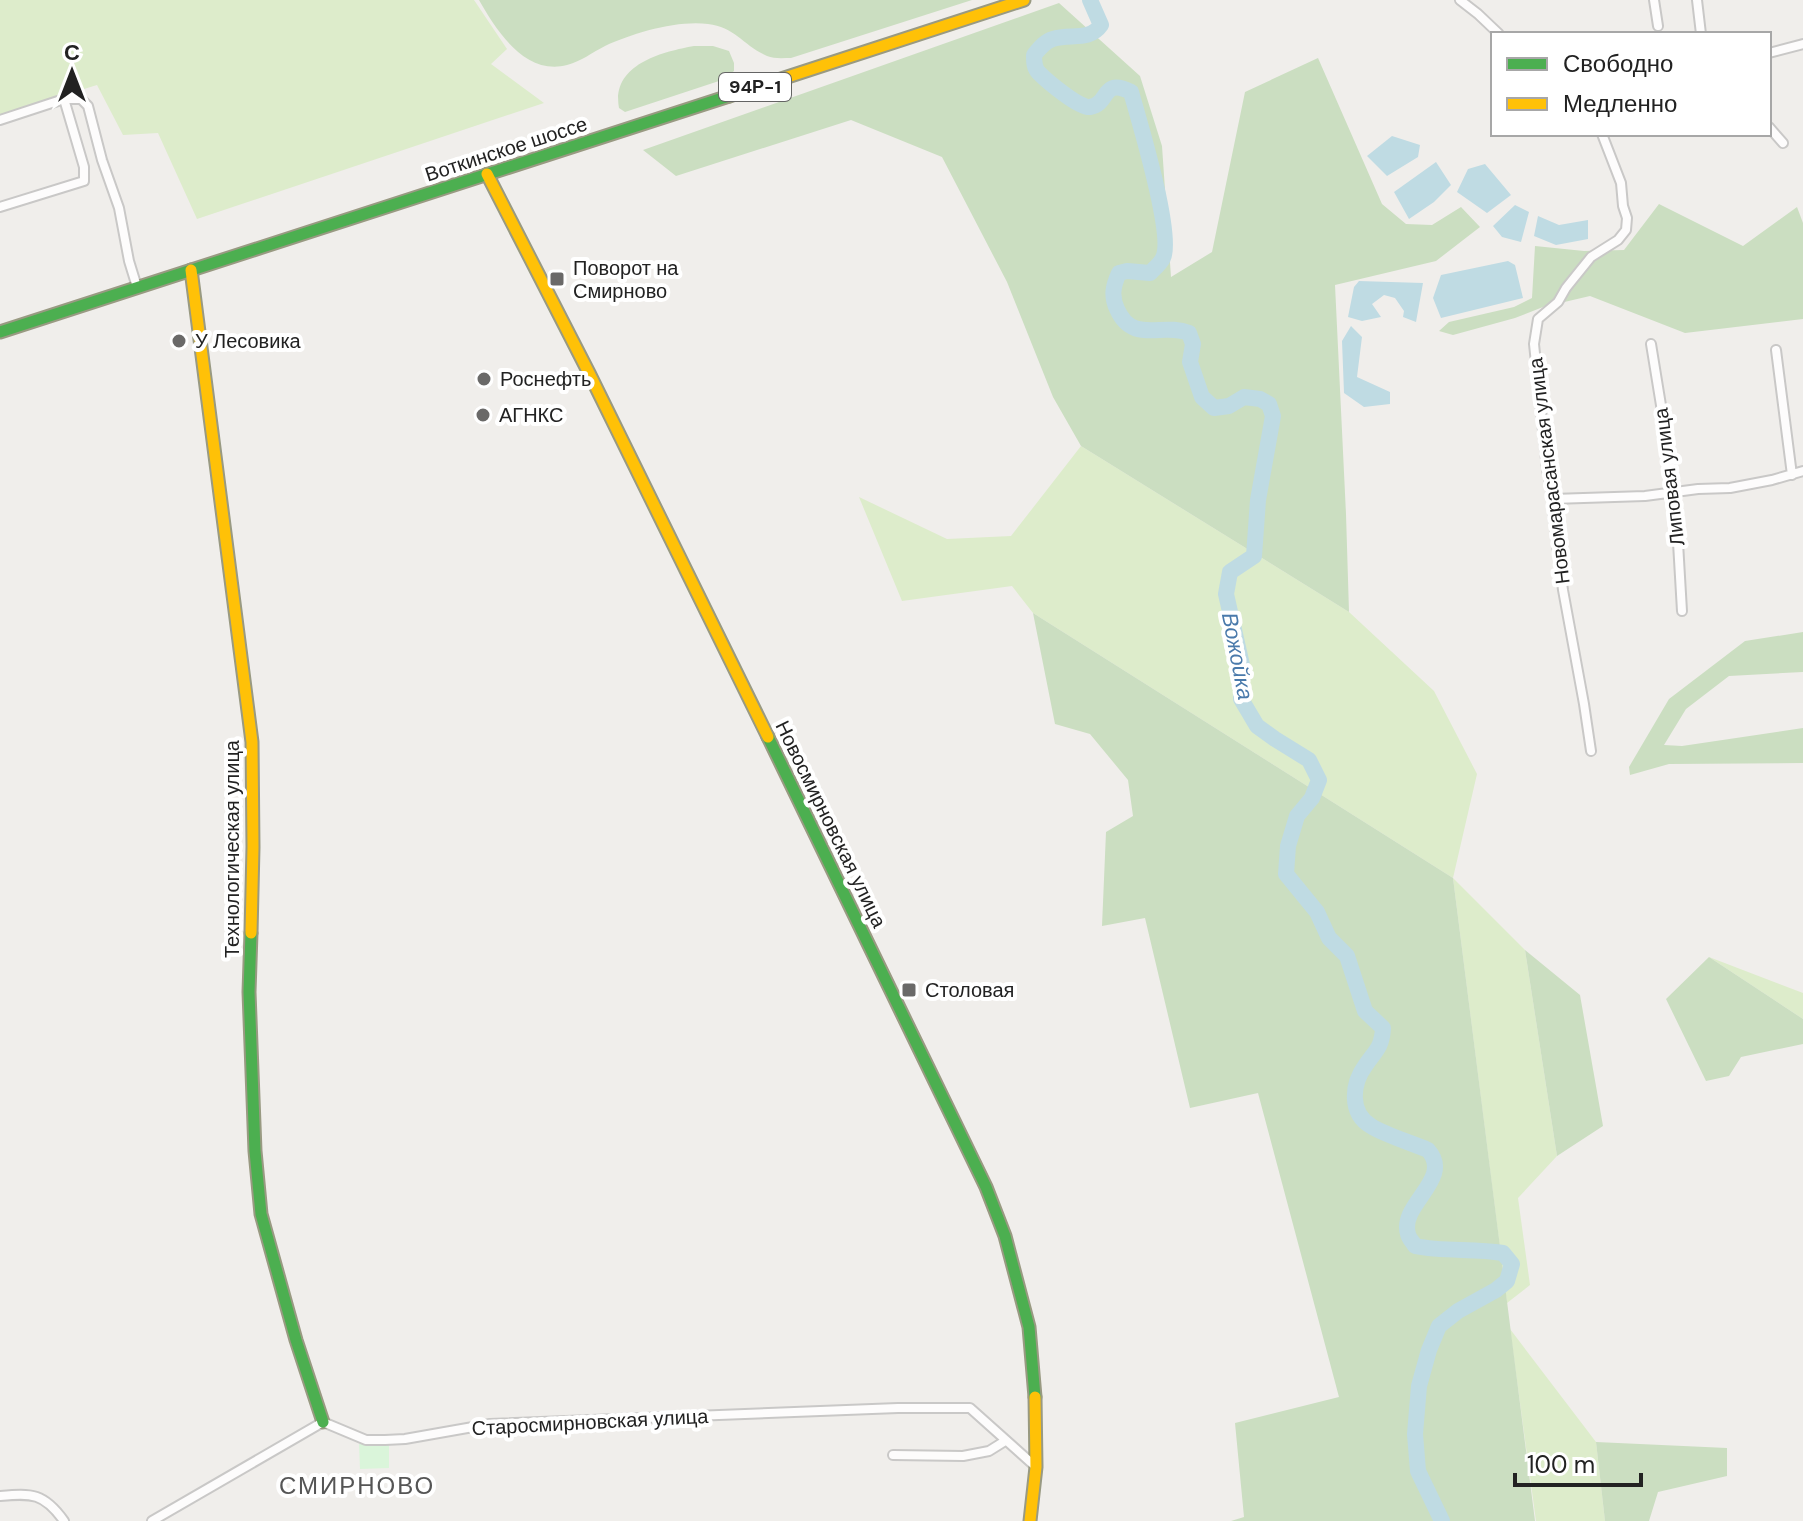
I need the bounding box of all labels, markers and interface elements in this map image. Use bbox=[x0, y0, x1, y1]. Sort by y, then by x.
north arrow bbox=[32, 32, 112, 112]
legend bbox=[1491, 32, 1771, 136]
text: С bbox=[64, 38, 80, 67]
text: Свободно bbox=[1563, 48, 1673, 79]
road number: 94Р-1 bbox=[719, 73, 791, 101]
text: Медленно bbox=[1563, 88, 1677, 119]
street label: Воткинское шоссе bbox=[422, 111, 590, 187]
place label: Поворот на Смирново bbox=[573, 255, 679, 304]
marker: Поворот на Смирново bbox=[548, 270, 566, 288]
place label: У Лесовика bbox=[195, 328, 302, 354]
marker: У Лесовика bbox=[170, 332, 188, 350]
street label: Новомарасанская улица bbox=[1522, 355, 1576, 586]
place label: Роснефть bbox=[500, 366, 591, 392]
marker: Роснефть bbox=[475, 370, 493, 388]
place label: АГНКС bbox=[499, 402, 563, 428]
marker: АГНКС bbox=[474, 406, 492, 424]
street label: Липовая улица bbox=[1648, 406, 1690, 548]
water label: Вожойка bbox=[1215, 610, 1260, 702]
street label: Новосмирновская улица bbox=[770, 716, 893, 933]
street label: Технологическая улица bbox=[219, 739, 245, 958]
place label: Столовая bbox=[925, 977, 1014, 1003]
marker: Столовая bbox=[900, 981, 918, 999]
street label: Старосмирновская улица bbox=[471, 1403, 710, 1441]
scale bar bbox=[1515, 1437, 1641, 1487]
text: 100 m bbox=[1527, 1449, 1595, 1480]
district label: СМИРНОВО bbox=[279, 1470, 435, 1501]

